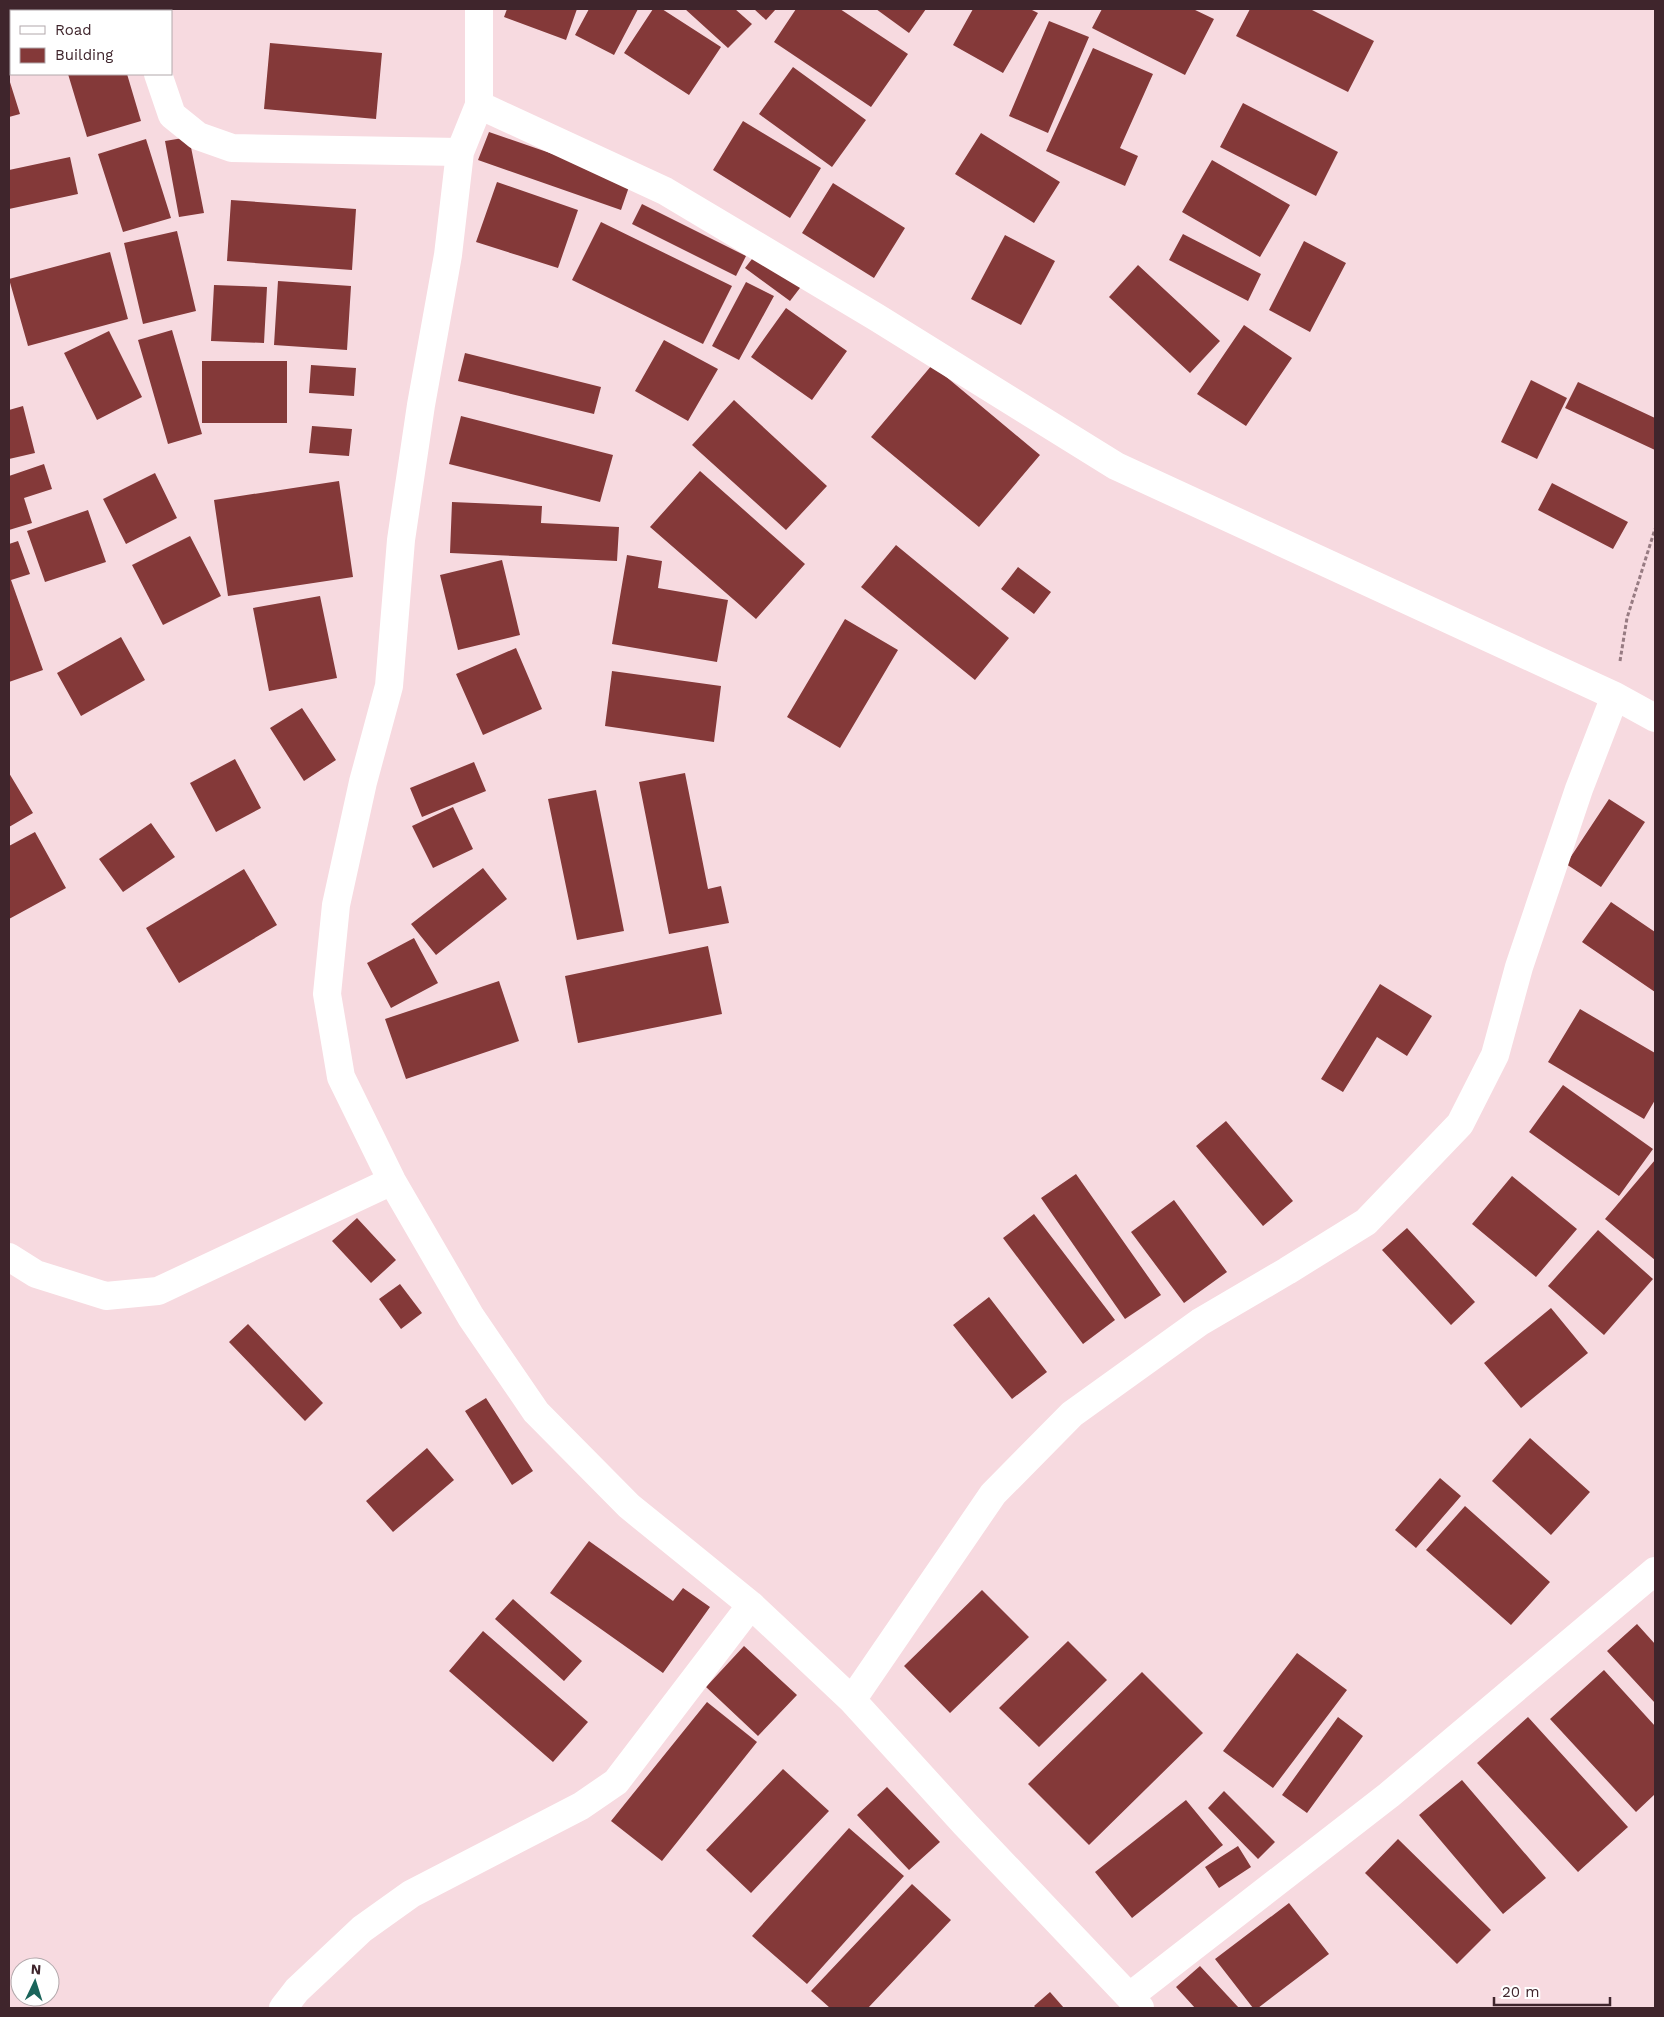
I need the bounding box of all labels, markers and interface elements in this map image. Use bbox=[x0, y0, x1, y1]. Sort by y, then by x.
legend bbox=[10, 10, 172, 75]
text: Road bbox=[55, 21, 92, 39]
text: Building bbox=[55, 46, 113, 64]
north arrow bbox=[10, 1957, 60, 2007]
text: N bbox=[30, 1961, 42, 1977]
scale bar bbox=[1494, 1974, 1610, 2006]
text: 20 m bbox=[1502, 1983, 1540, 2001]

